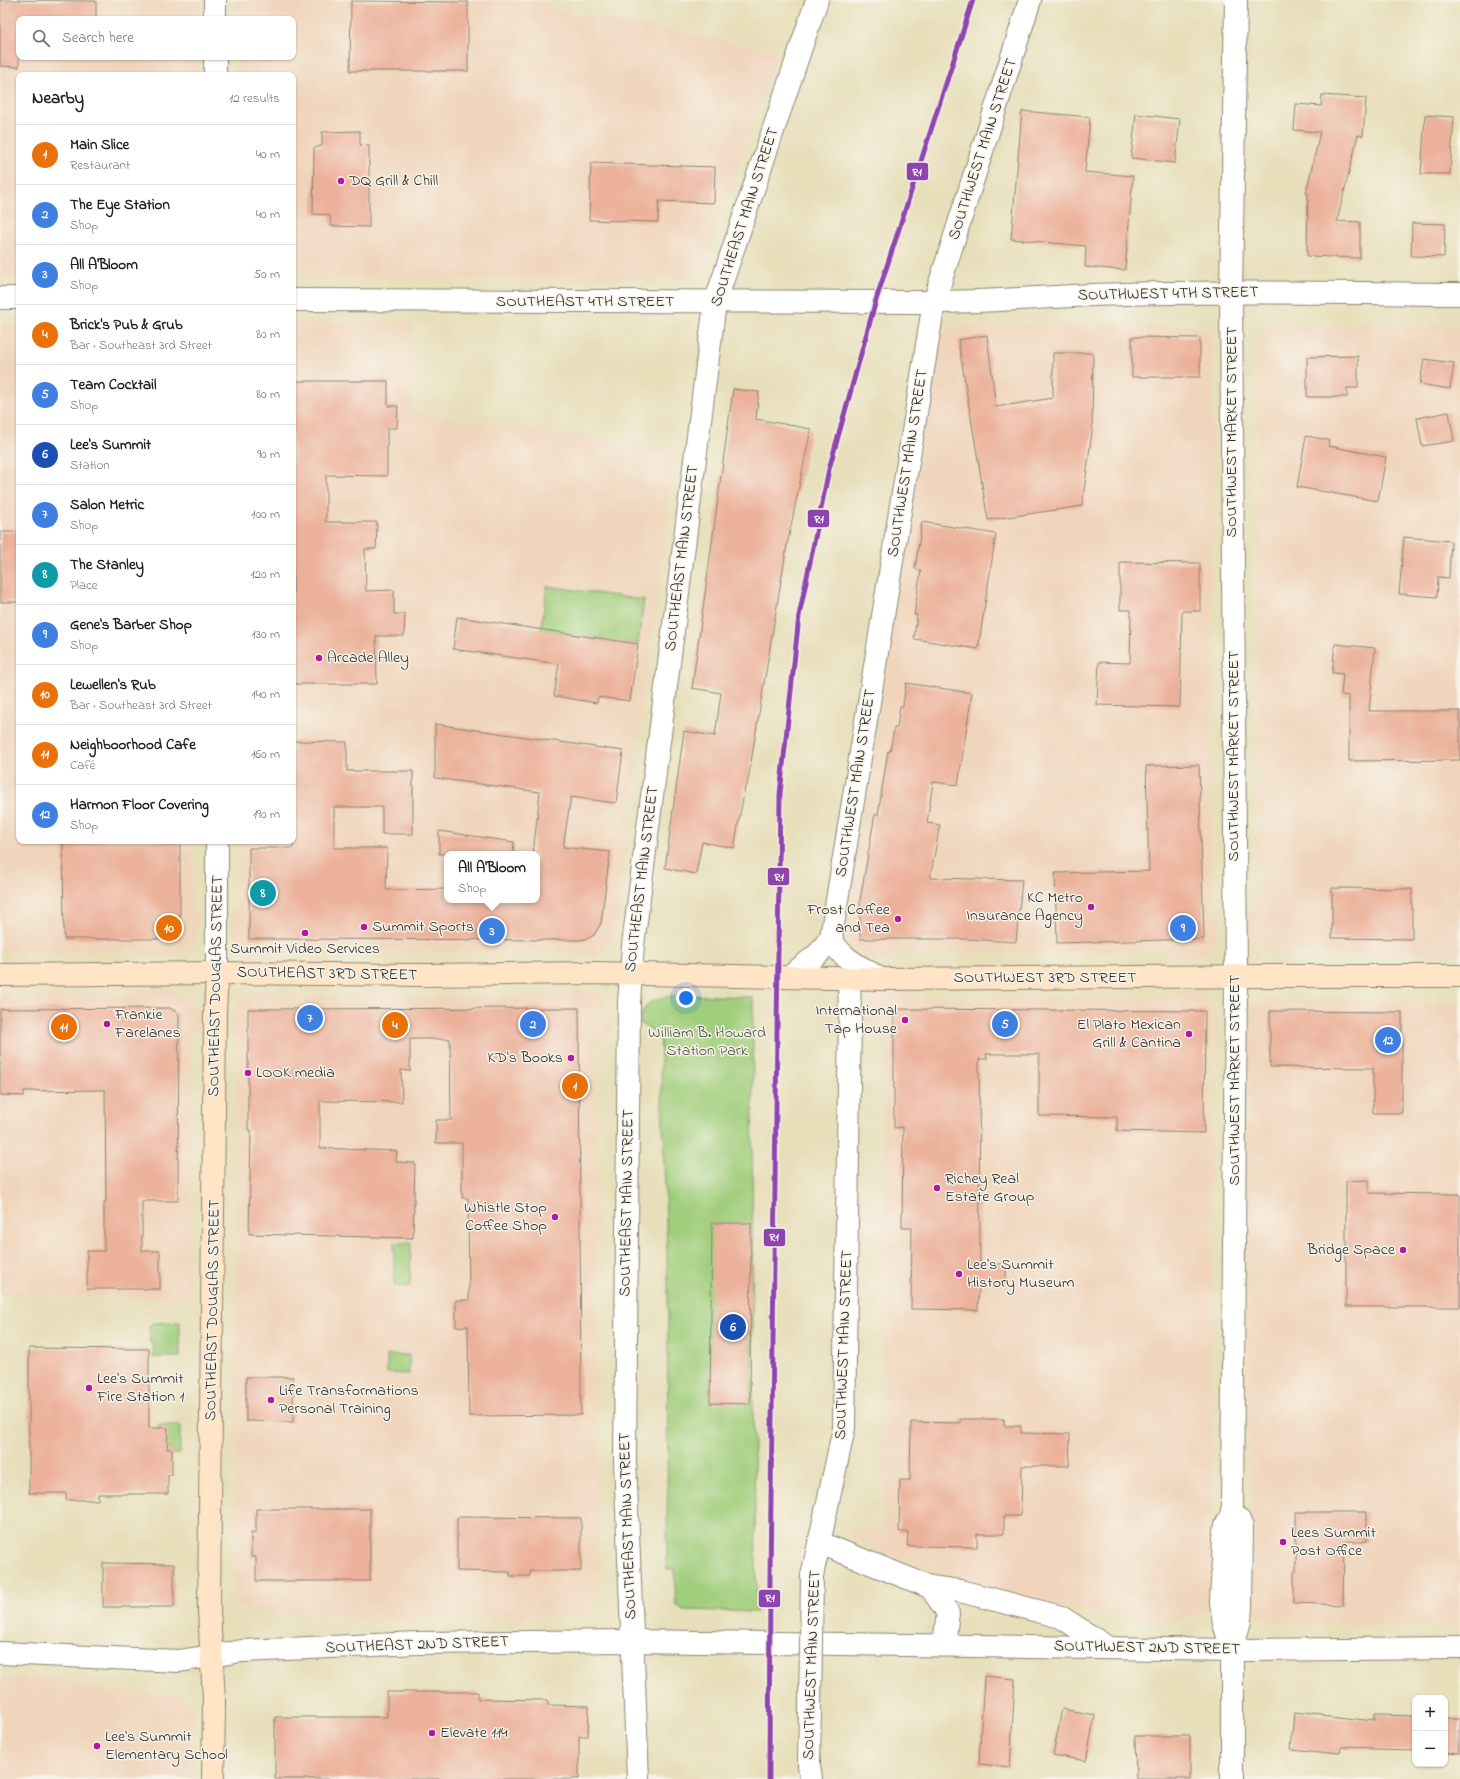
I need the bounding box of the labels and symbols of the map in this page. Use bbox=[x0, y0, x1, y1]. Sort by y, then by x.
street label: SOUTHWEST MAIN STREET bbox=[942, 55, 1024, 243]
street label: SOUTHEAST MAIN STREET bbox=[705, 124, 785, 310]
line badge: R1 bbox=[906, 162, 929, 181]
text: R1 bbox=[911, 165, 922, 181]
place label: DQ Grill & Chill bbox=[348, 169, 439, 193]
marker: DQ Grill & Chill bbox=[336, 176, 346, 186]
street label: SOUTHWEST 4TH STREET bbox=[1077, 280, 1259, 308]
street label: SOUTHEAST 4TH STREET bbox=[496, 290, 674, 314]
street label: SOUTHWEST MARKET STREET bbox=[1220, 327, 1244, 537]
street label: SOUTHWEST MAIN STREET bbox=[881, 367, 935, 559]
street label: SOUTHEAST MAIN STREET bbox=[659, 464, 705, 652]
line badge: R1 bbox=[807, 509, 830, 528]
text: R1 bbox=[813, 512, 824, 528]
place label: Arcade Alley bbox=[327, 646, 409, 670]
street label: SOUTHWEST MARKET STREET bbox=[1222, 651, 1246, 861]
marker: Arcade Alley bbox=[314, 653, 324, 663]
street label: SOUTHWEST MAIN STREET bbox=[829, 687, 883, 879]
street label: SOUTHEAST MAIN STREET bbox=[619, 785, 665, 973]
line badge: R1 bbox=[767, 867, 790, 886]
text: R1 bbox=[773, 870, 784, 886]
street label: SOUTHEAST DOUGLAS STREET bbox=[202, 875, 230, 1097]
pin: 8 bbox=[250, 878, 276, 908]
place label: KC Metro Insurance Agency bbox=[966, 886, 1083, 928]
place label: Frost Coffee and Tea bbox=[806, 898, 891, 940]
marker: KC Metro Insurance Agency bbox=[1086, 902, 1096, 912]
pin: 10 bbox=[156, 913, 182, 943]
pin: 9 bbox=[1170, 913, 1196, 943]
marker: Frost Coffee and Tea bbox=[893, 914, 903, 924]
place label: Summit Sports bbox=[372, 915, 474, 939]
pin: 3 bbox=[479, 916, 505, 946]
marker: Summit Sports bbox=[359, 922, 369, 932]
marker: Summit Video Services bbox=[300, 928, 310, 938]
place label: Summit Video Services bbox=[230, 937, 380, 961]
street label: SOUTHEAST 3RD STREET bbox=[237, 960, 417, 988]
street label: SOUTHWEST 3RD STREET bbox=[954, 966, 1136, 990]
street label: SOUTHWEST MARKET STREET bbox=[1223, 975, 1247, 1185]
your location bbox=[676, 988, 696, 1008]
place label: International Tap House bbox=[816, 999, 898, 1041]
place label: Frankie Farelanes bbox=[114, 1003, 181, 1045]
pin: 7 bbox=[297, 1003, 323, 1033]
pin: 2 bbox=[520, 1009, 546, 1039]
pin: 5 bbox=[992, 1009, 1018, 1039]
pin: 4 bbox=[382, 1010, 408, 1040]
pin: 11 bbox=[51, 1012, 77, 1042]
place label: El Plato Mexican Grill & Cantina bbox=[1077, 1013, 1181, 1055]
marker: International Tap House bbox=[900, 1015, 910, 1025]
marker: Frankie Farelanes bbox=[102, 1019, 112, 1029]
park label: William B. Howard Station Park bbox=[648, 1021, 766, 1063]
pin: 12 bbox=[1375, 1025, 1401, 1055]
marker: El Plato Mexican Grill & Cantina bbox=[1184, 1029, 1194, 1039]
place label: KD's Books bbox=[488, 1046, 563, 1070]
marker: KD's Books bbox=[566, 1053, 576, 1063]
place label: LOOK media bbox=[256, 1061, 335, 1085]
marker: LOOK media bbox=[243, 1068, 253, 1078]
pin: 1 bbox=[562, 1071, 588, 1101]
street label: SOUTHEAST MAIN STREET bbox=[613, 1109, 641, 1297]
place label: Richey Real Estate Group bbox=[945, 1167, 1035, 1209]
marker: Richey Real Estate Group bbox=[932, 1183, 942, 1193]
place label: Whistle Stop Coffee Shop bbox=[464, 1196, 547, 1238]
street label: SOUTHEAST DOUGLAS STREET bbox=[199, 1199, 227, 1421]
marker: Whistle Stop Coffee Shop bbox=[550, 1212, 560, 1222]
line badge: R1 bbox=[763, 1228, 786, 1247]
text: R1 bbox=[768, 1230, 779, 1246]
place label: Bridge Space bbox=[1306, 1238, 1396, 1262]
marker: Bridge Space bbox=[1398, 1245, 1408, 1255]
street label: SOUTHWEST MAIN STREET bbox=[829, 1250, 859, 1440]
place label: Lee's Summit History Museum bbox=[967, 1253, 1075, 1295]
marker: Lee's Summit History Museum bbox=[954, 1269, 964, 1279]
pin: 6 bbox=[720, 1312, 746, 1342]
place label: Lee's Summit Fire Station 1 bbox=[96, 1367, 184, 1409]
place label: Life Transformations Personal Training bbox=[279, 1379, 419, 1421]
marker: Lee's Summit Fire Station 1 bbox=[84, 1383, 94, 1393]
marker: Life Transformations Personal Training bbox=[266, 1395, 276, 1405]
street label: SOUTHEAST MAIN STREET bbox=[613, 1432, 643, 1620]
place label: Lees Summit Post Office bbox=[1291, 1521, 1376, 1563]
marker: Lees Summit Post Office bbox=[1278, 1537, 1288, 1547]
street label: SOUTHWEST MAIN STREET bbox=[797, 1570, 827, 1760]
line badge: R1 bbox=[758, 1589, 781, 1608]
text: R1 bbox=[764, 1591, 775, 1607]
street label: SOUTHEAST 2ND STREET bbox=[325, 1630, 509, 1660]
street label: SOUTHWEST 2ND STREET bbox=[1054, 1634, 1240, 1662]
place label: Elevate 114 bbox=[440, 1721, 508, 1745]
place label: Lee's Summit Elementary School bbox=[105, 1725, 228, 1767]
marker: Elevate 114 bbox=[427, 1728, 437, 1738]
marker: Lee's Summit Elementary School bbox=[92, 1741, 102, 1751]

